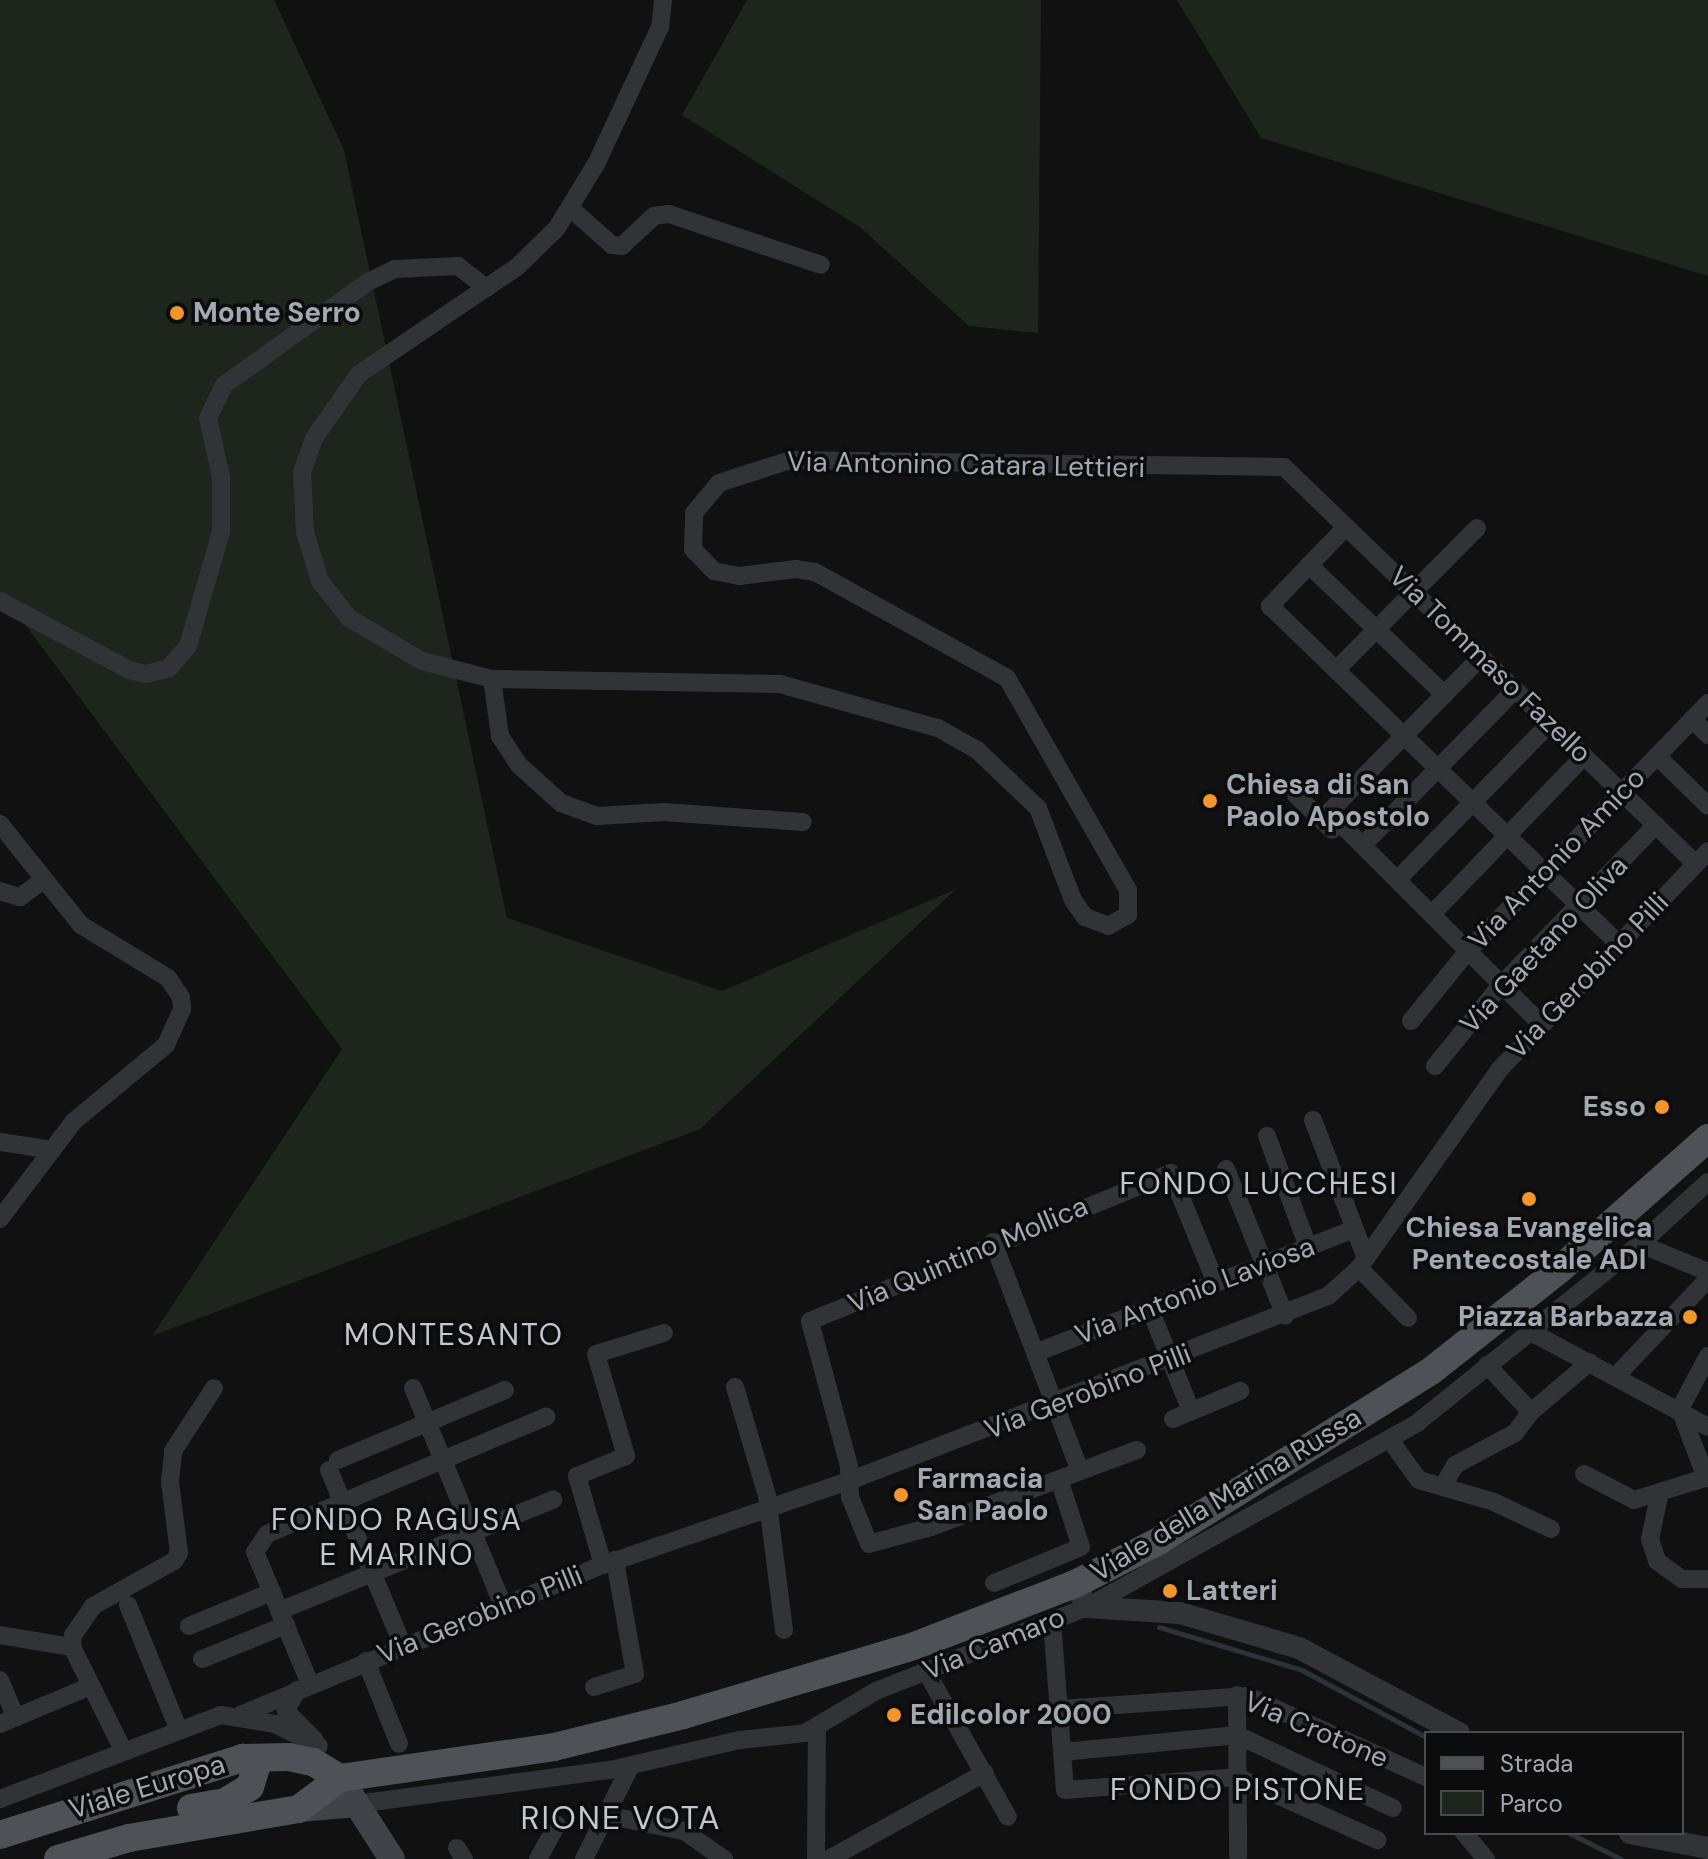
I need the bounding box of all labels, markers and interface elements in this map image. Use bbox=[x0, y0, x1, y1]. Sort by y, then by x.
place label: Monte Serro bbox=[193, 296, 361, 330]
marker: Monte Serro bbox=[168, 304, 186, 322]
street label: Via Antonino Catara Lettieri bbox=[787, 445, 1145, 485]
street label: Via Tommaso Fazello bbox=[1382, 560, 1598, 770]
street label: Via Antonio Amico bbox=[1462, 761, 1652, 957]
place label: Chiesa di San Paolo Apostolo bbox=[1226, 768, 1430, 834]
marker: Chiesa di San Paolo Apostolo bbox=[1201, 792, 1219, 810]
street label: Via Gaetano Oliva bbox=[1453, 849, 1635, 1041]
street label: Via Gerobino Pilli bbox=[1500, 886, 1676, 1066]
place label: Esso bbox=[1583, 1090, 1646, 1124]
marker: Esso bbox=[1653, 1098, 1671, 1116]
district label: FONDO LUCCHESI bbox=[1119, 1166, 1399, 1202]
street label: Via Quintino Mollica bbox=[843, 1189, 1093, 1321]
marker: Chiesa Evangelica Pentecostale ADI bbox=[1520, 1190, 1538, 1208]
place label: Chiesa Evangelica Pentecostale ADI bbox=[1406, 1211, 1652, 1277]
street label: Via Antonio Laviosa bbox=[1071, 1230, 1319, 1352]
place label: Piazza Barbazza bbox=[1458, 1300, 1674, 1334]
marker: Piazza Barbazza bbox=[1681, 1308, 1699, 1326]
district label: MONTESANTO bbox=[344, 1317, 564, 1353]
street label: Via Gerobino Pilli bbox=[980, 1337, 1196, 1447]
street label: Viale della Marina Russa bbox=[1085, 1401, 1367, 1589]
place label: Farmacia San Paolo bbox=[917, 1462, 1048, 1528]
marker: Farmacia San Paolo bbox=[892, 1486, 910, 1504]
district label: FONDO RAGUSA E MARINO bbox=[271, 1502, 523, 1572]
street label: Via Gerobino Pilli bbox=[373, 1559, 587, 1671]
place label: Latteri bbox=[1186, 1574, 1278, 1608]
marker: Latteri bbox=[1161, 1582, 1179, 1600]
street label: Via Camaro bbox=[918, 1600, 1070, 1688]
street label: Via Crotone bbox=[1239, 1685, 1393, 1775]
place label: Edilcolor 2000 bbox=[910, 1698, 1112, 1732]
marker: Edilcolor 2000 bbox=[885, 1706, 903, 1724]
legend bbox=[1424, 1731, 1684, 1835]
street label: Viale Europa bbox=[65, 1747, 229, 1827]
text: Strada bbox=[1500, 1748, 1573, 1779]
district label: FONDO PISTONE bbox=[1110, 1772, 1366, 1808]
text: Parco bbox=[1500, 1788, 1563, 1819]
district label: RIONE VOTA bbox=[521, 1799, 721, 1837]

